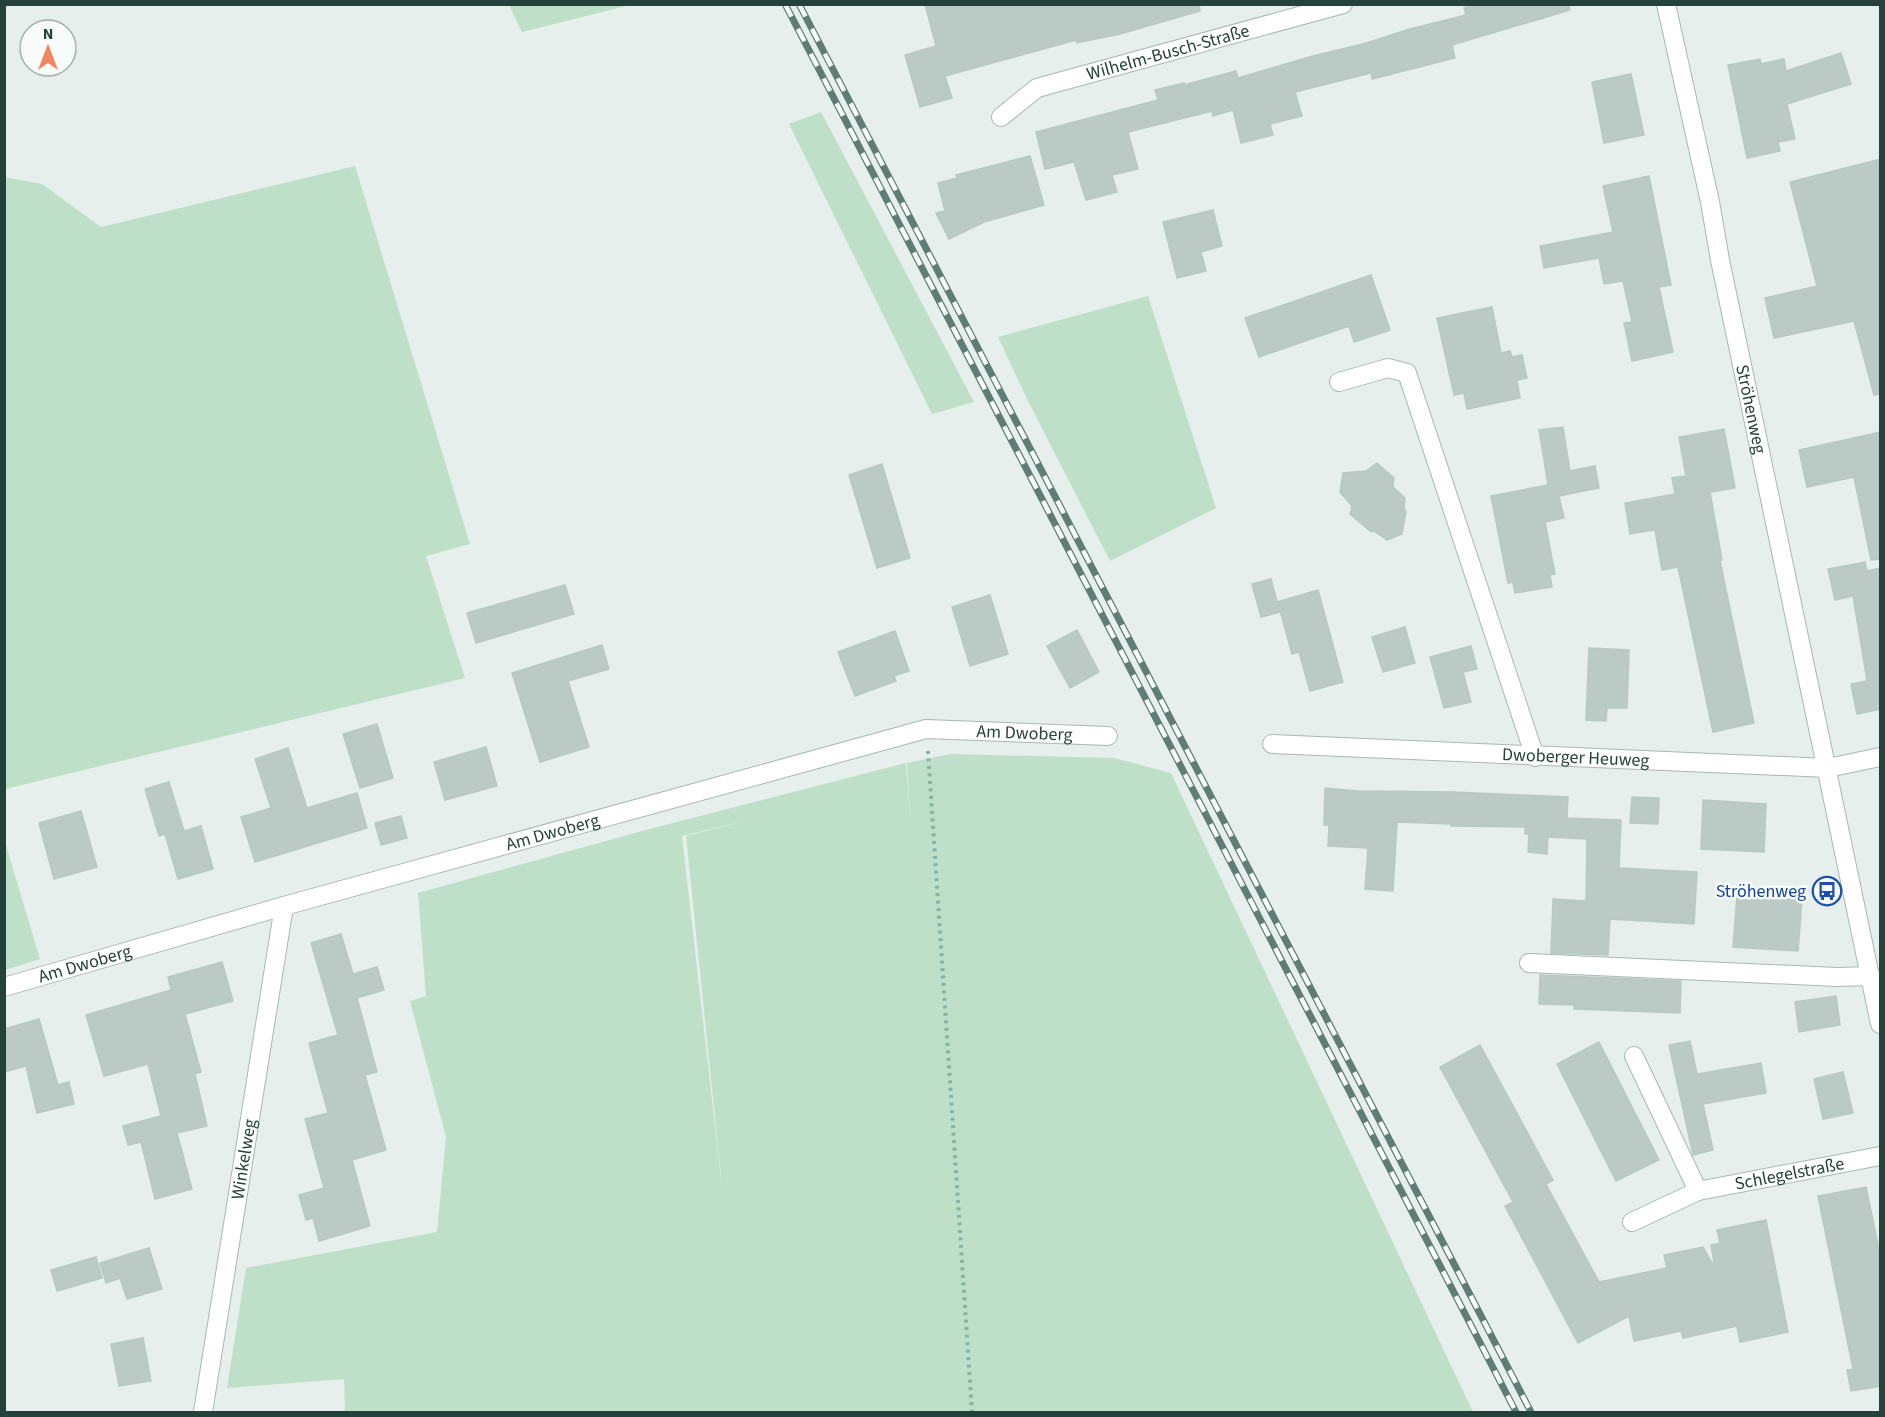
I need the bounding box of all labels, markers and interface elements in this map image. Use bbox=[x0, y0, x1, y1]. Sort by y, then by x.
north arrow bbox=[18, 18, 78, 78]
street label: Wilhelm-Busch-Straße bbox=[1084, 18, 1252, 86]
text: N bbox=[43, 23, 53, 45]
street label: Ströhenweg bbox=[1730, 362, 1773, 456]
street label: Am Dwoberg bbox=[976, 718, 1073, 747]
street label: Dwoberger Heuweg bbox=[1501, 741, 1650, 773]
street label: Am Dwoberg bbox=[503, 807, 602, 857]
bus stop icon: Ströhenweg bbox=[1811, 875, 1843, 907]
place label: Ströhenweg bbox=[1716, 879, 1806, 904]
street label: Am Dwoberg bbox=[35, 938, 134, 989]
street label: Winkelweg bbox=[225, 1117, 262, 1201]
street label: Schlegelstraße bbox=[1733, 1151, 1846, 1196]

